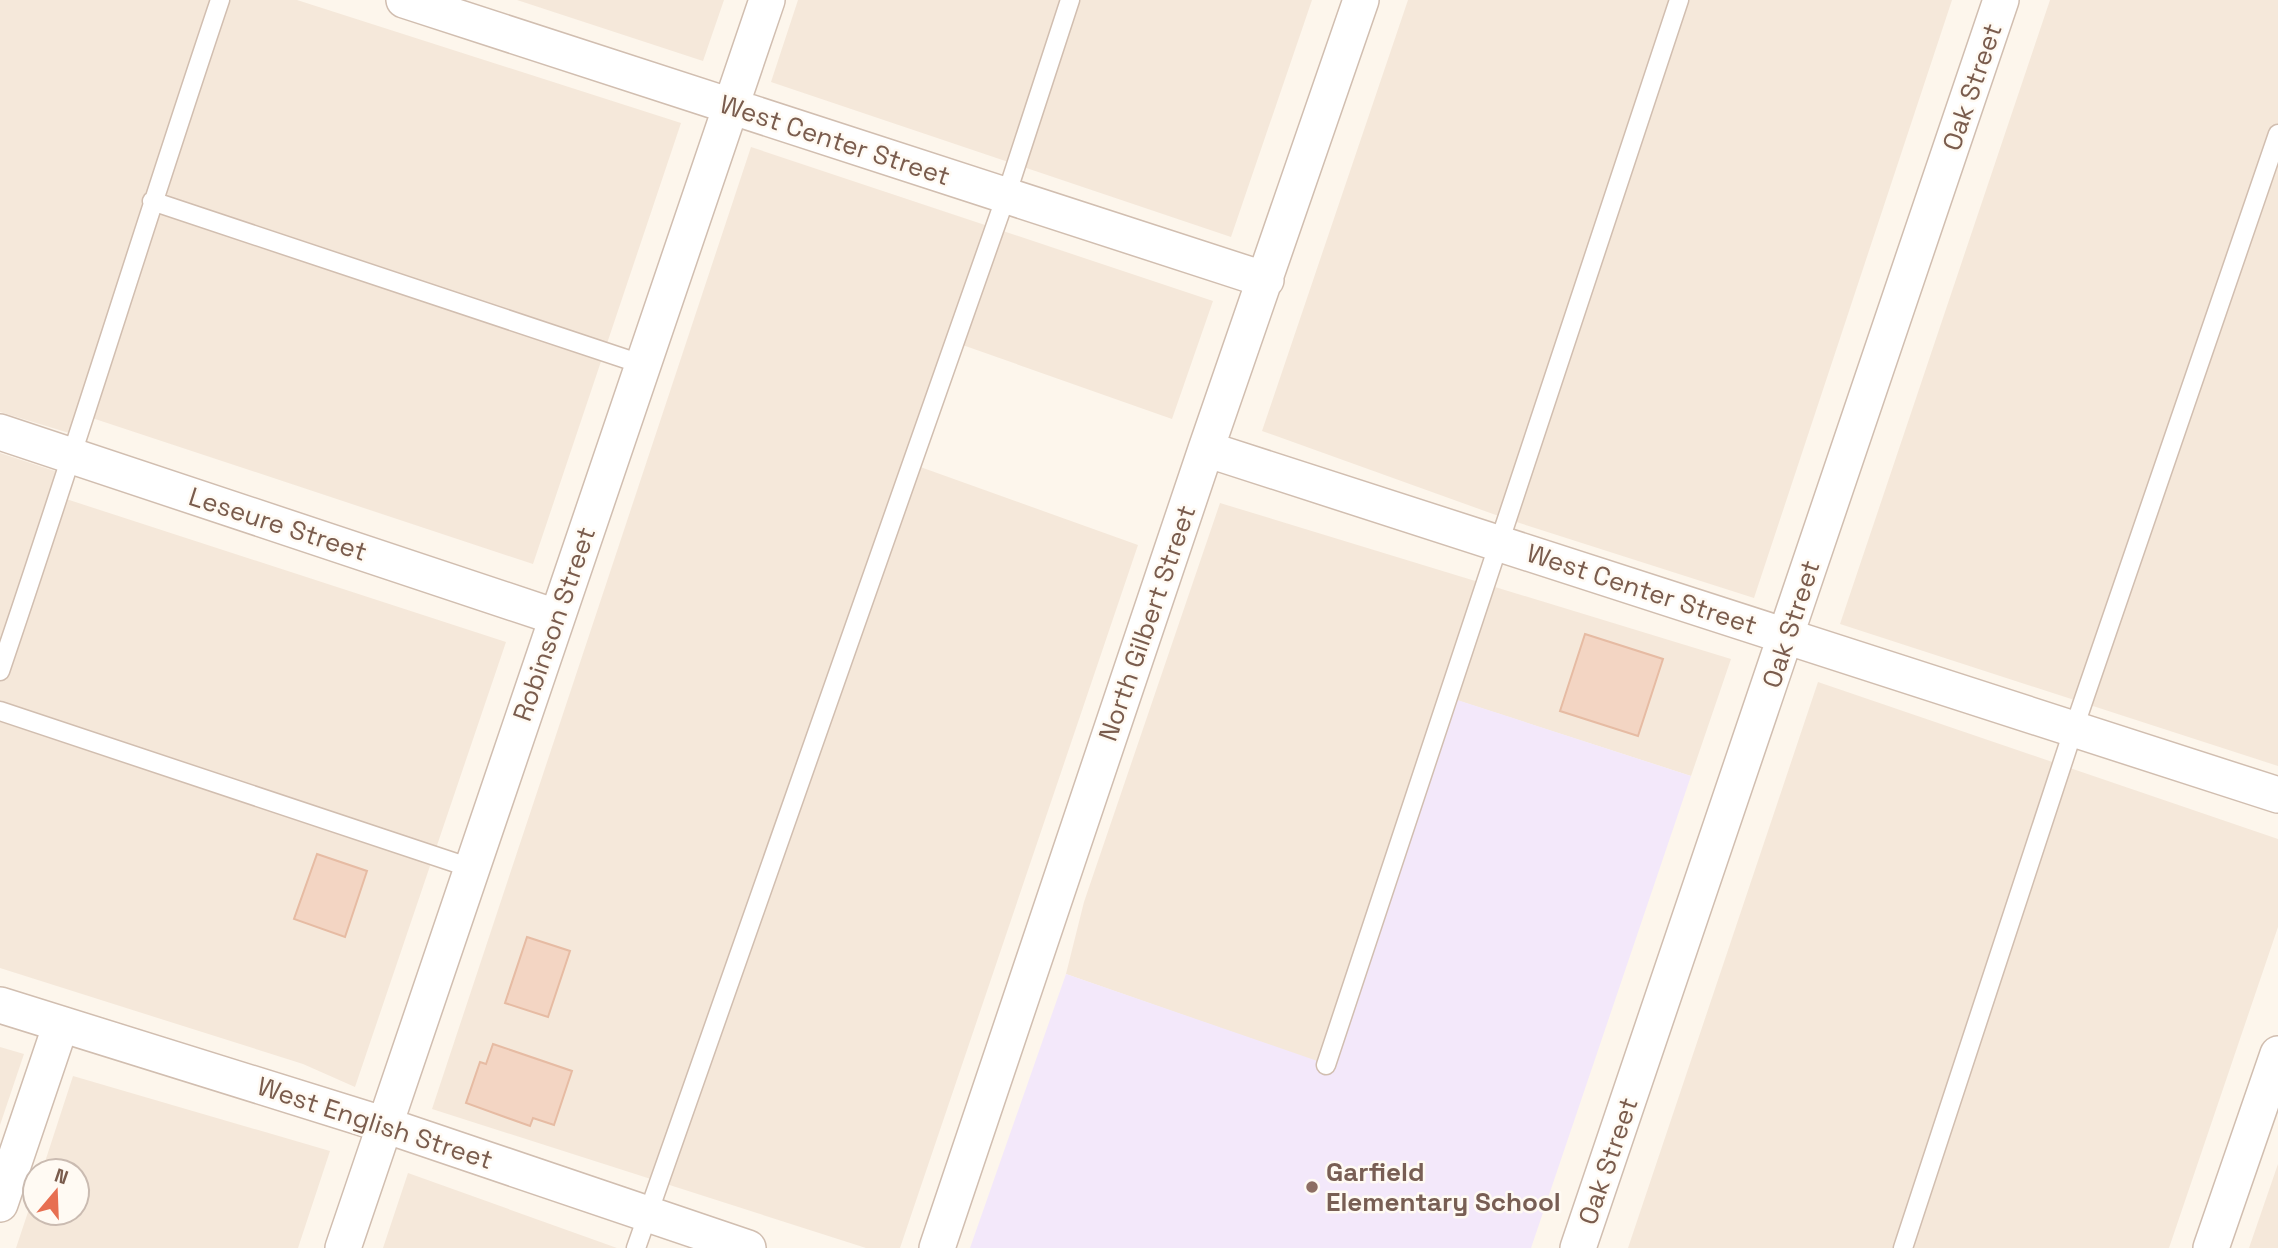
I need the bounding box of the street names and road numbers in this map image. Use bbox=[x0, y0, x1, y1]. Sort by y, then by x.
street label: Oak Street bbox=[1934, 19, 2010, 155]
street label: West Center Street bbox=[715, 87, 955, 193]
street label: Leseure Street bbox=[185, 479, 371, 569]
street label: North Gilbert Street bbox=[1091, 500, 1203, 746]
street label: Robinson Street bbox=[505, 522, 603, 726]
street label: West Center Street bbox=[1522, 536, 1762, 642]
street label: Oak Street bbox=[1754, 556, 1828, 692]
street label: West English Street bbox=[253, 1069, 497, 1177]
street label: Oak Street bbox=[1570, 1093, 1646, 1229]

